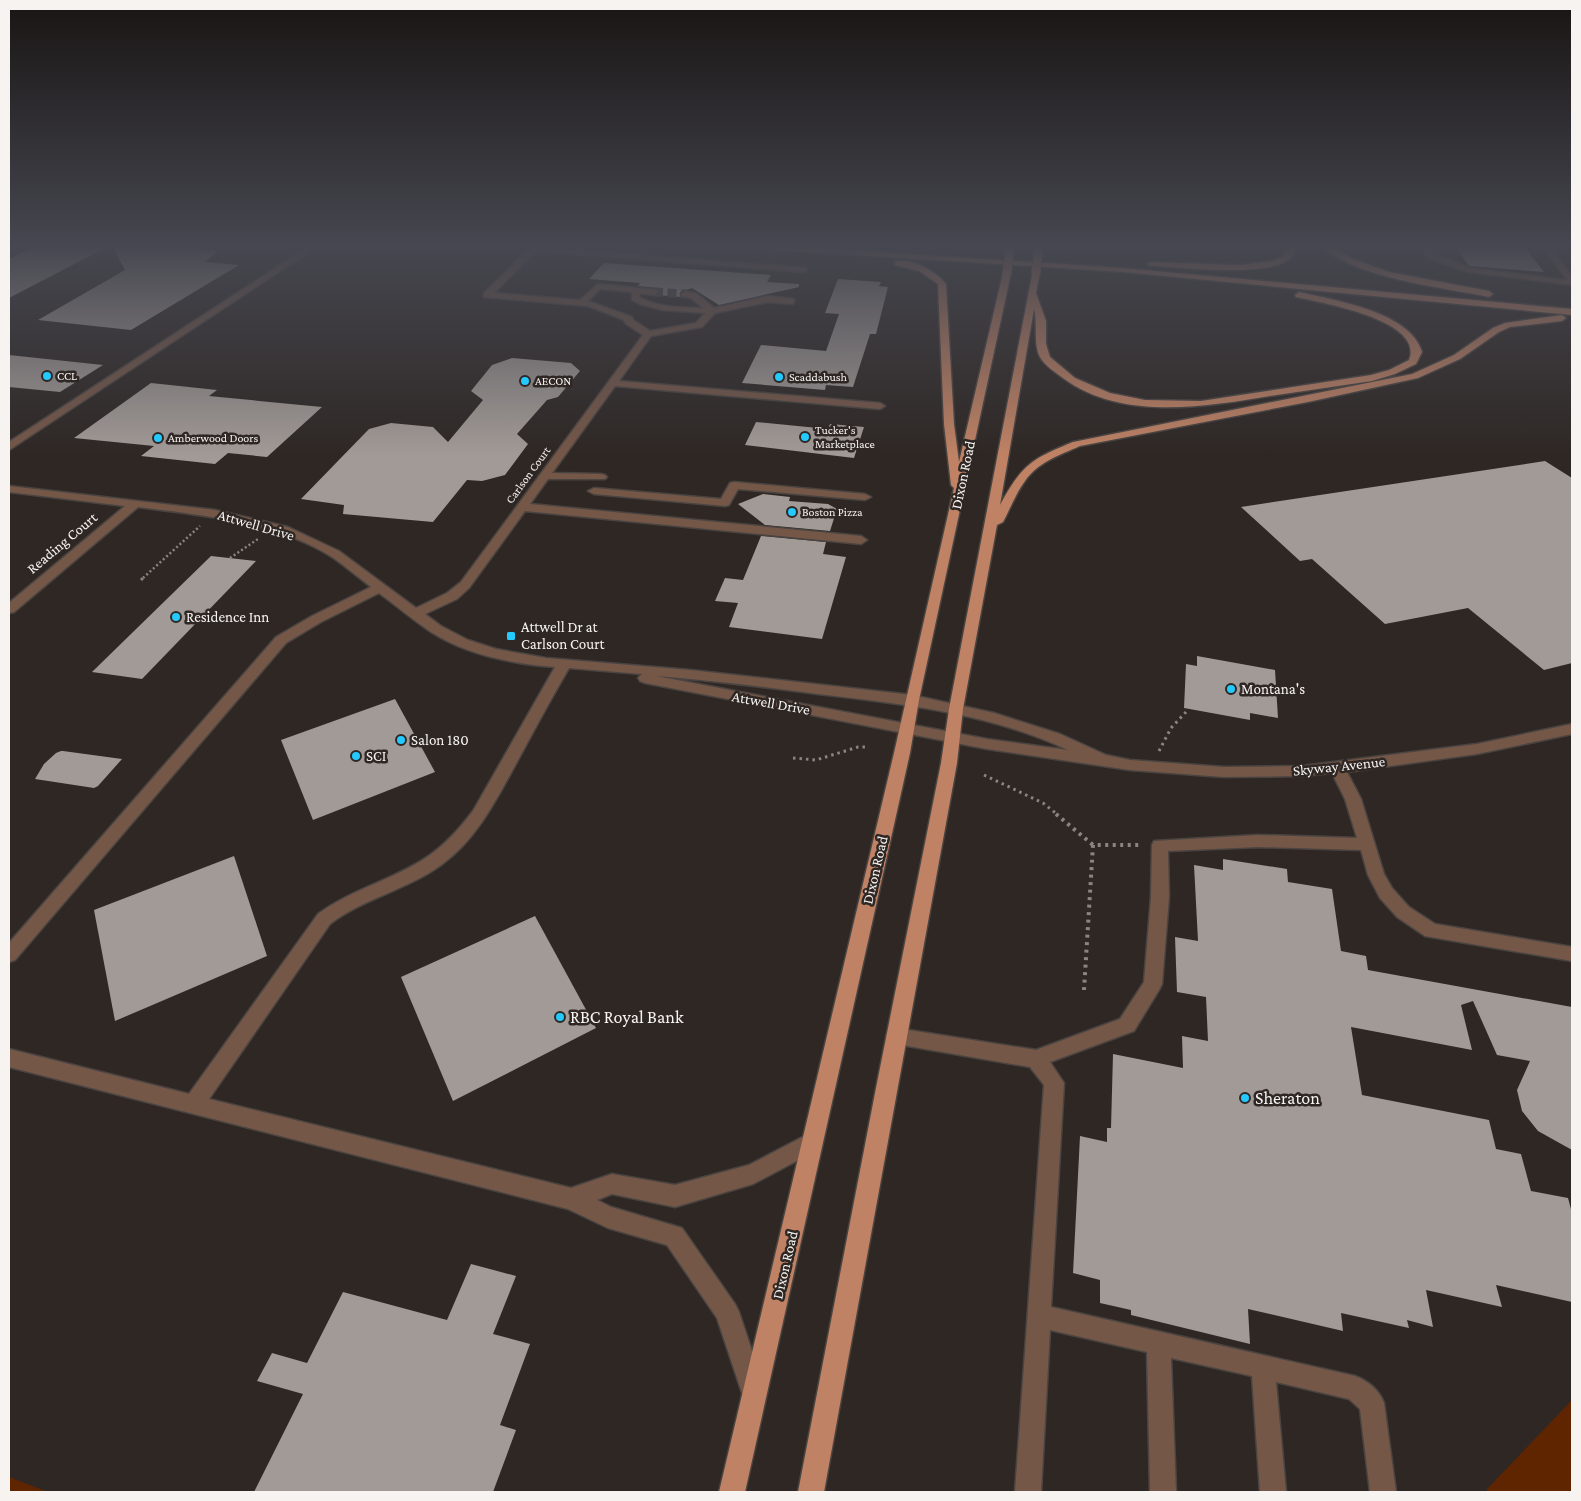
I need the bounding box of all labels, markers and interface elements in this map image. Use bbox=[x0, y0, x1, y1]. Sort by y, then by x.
place label: CCL bbox=[57, 369, 77, 383]
marker: CCL bbox=[41, 370, 53, 382]
place label: Scaddabush bbox=[789, 370, 848, 384]
marker: Scaddabush bbox=[773, 371, 785, 383]
place label: AECON bbox=[535, 374, 571, 388]
marker: AECON bbox=[519, 375, 531, 387]
place label: Tucker's Marketplace bbox=[815, 423, 875, 451]
place label: Amberwood Doors bbox=[168, 431, 258, 445]
marker: Tucker's Marketplace bbox=[799, 431, 811, 443]
marker: Amberwood Doors bbox=[152, 432, 164, 444]
street label: Dixon Road bbox=[948, 439, 978, 511]
street label: Carlson Court bbox=[503, 443, 554, 506]
place label: Boston Pizza bbox=[802, 505, 863, 519]
street label: Attwell Drive bbox=[216, 506, 297, 544]
marker: Boston Pizza bbox=[786, 506, 798, 518]
street label: Reading Court bbox=[24, 509, 102, 578]
place label: Residence Inn bbox=[186, 609, 269, 625]
marker: Residence Inn bbox=[170, 611, 182, 623]
place label: Attwell Dr at Carlson Court bbox=[521, 619, 606, 652]
marker: Attwell Dr at Carlson Court bbox=[505, 630, 517, 642]
place label: Montana's bbox=[1241, 681, 1305, 697]
marker: Montana's bbox=[1225, 683, 1237, 695]
street label: Attwell Drive bbox=[731, 688, 812, 718]
place label: Salon 180 bbox=[411, 732, 469, 748]
marker: Salon 180 bbox=[395, 734, 407, 746]
place label: SCI bbox=[366, 748, 386, 764]
marker: SCI bbox=[350, 750, 362, 762]
street label: Skyway Avenue bbox=[1292, 753, 1386, 780]
street label: Dixon Road bbox=[859, 834, 891, 906]
place label: RBC Royal Bank bbox=[570, 1007, 684, 1027]
marker: RBC Royal Bank bbox=[554, 1011, 566, 1023]
place label: Sheraton bbox=[1255, 1088, 1320, 1108]
marker: Sheraton bbox=[1239, 1092, 1251, 1104]
street label: Dixon Road bbox=[769, 1229, 801, 1301]

